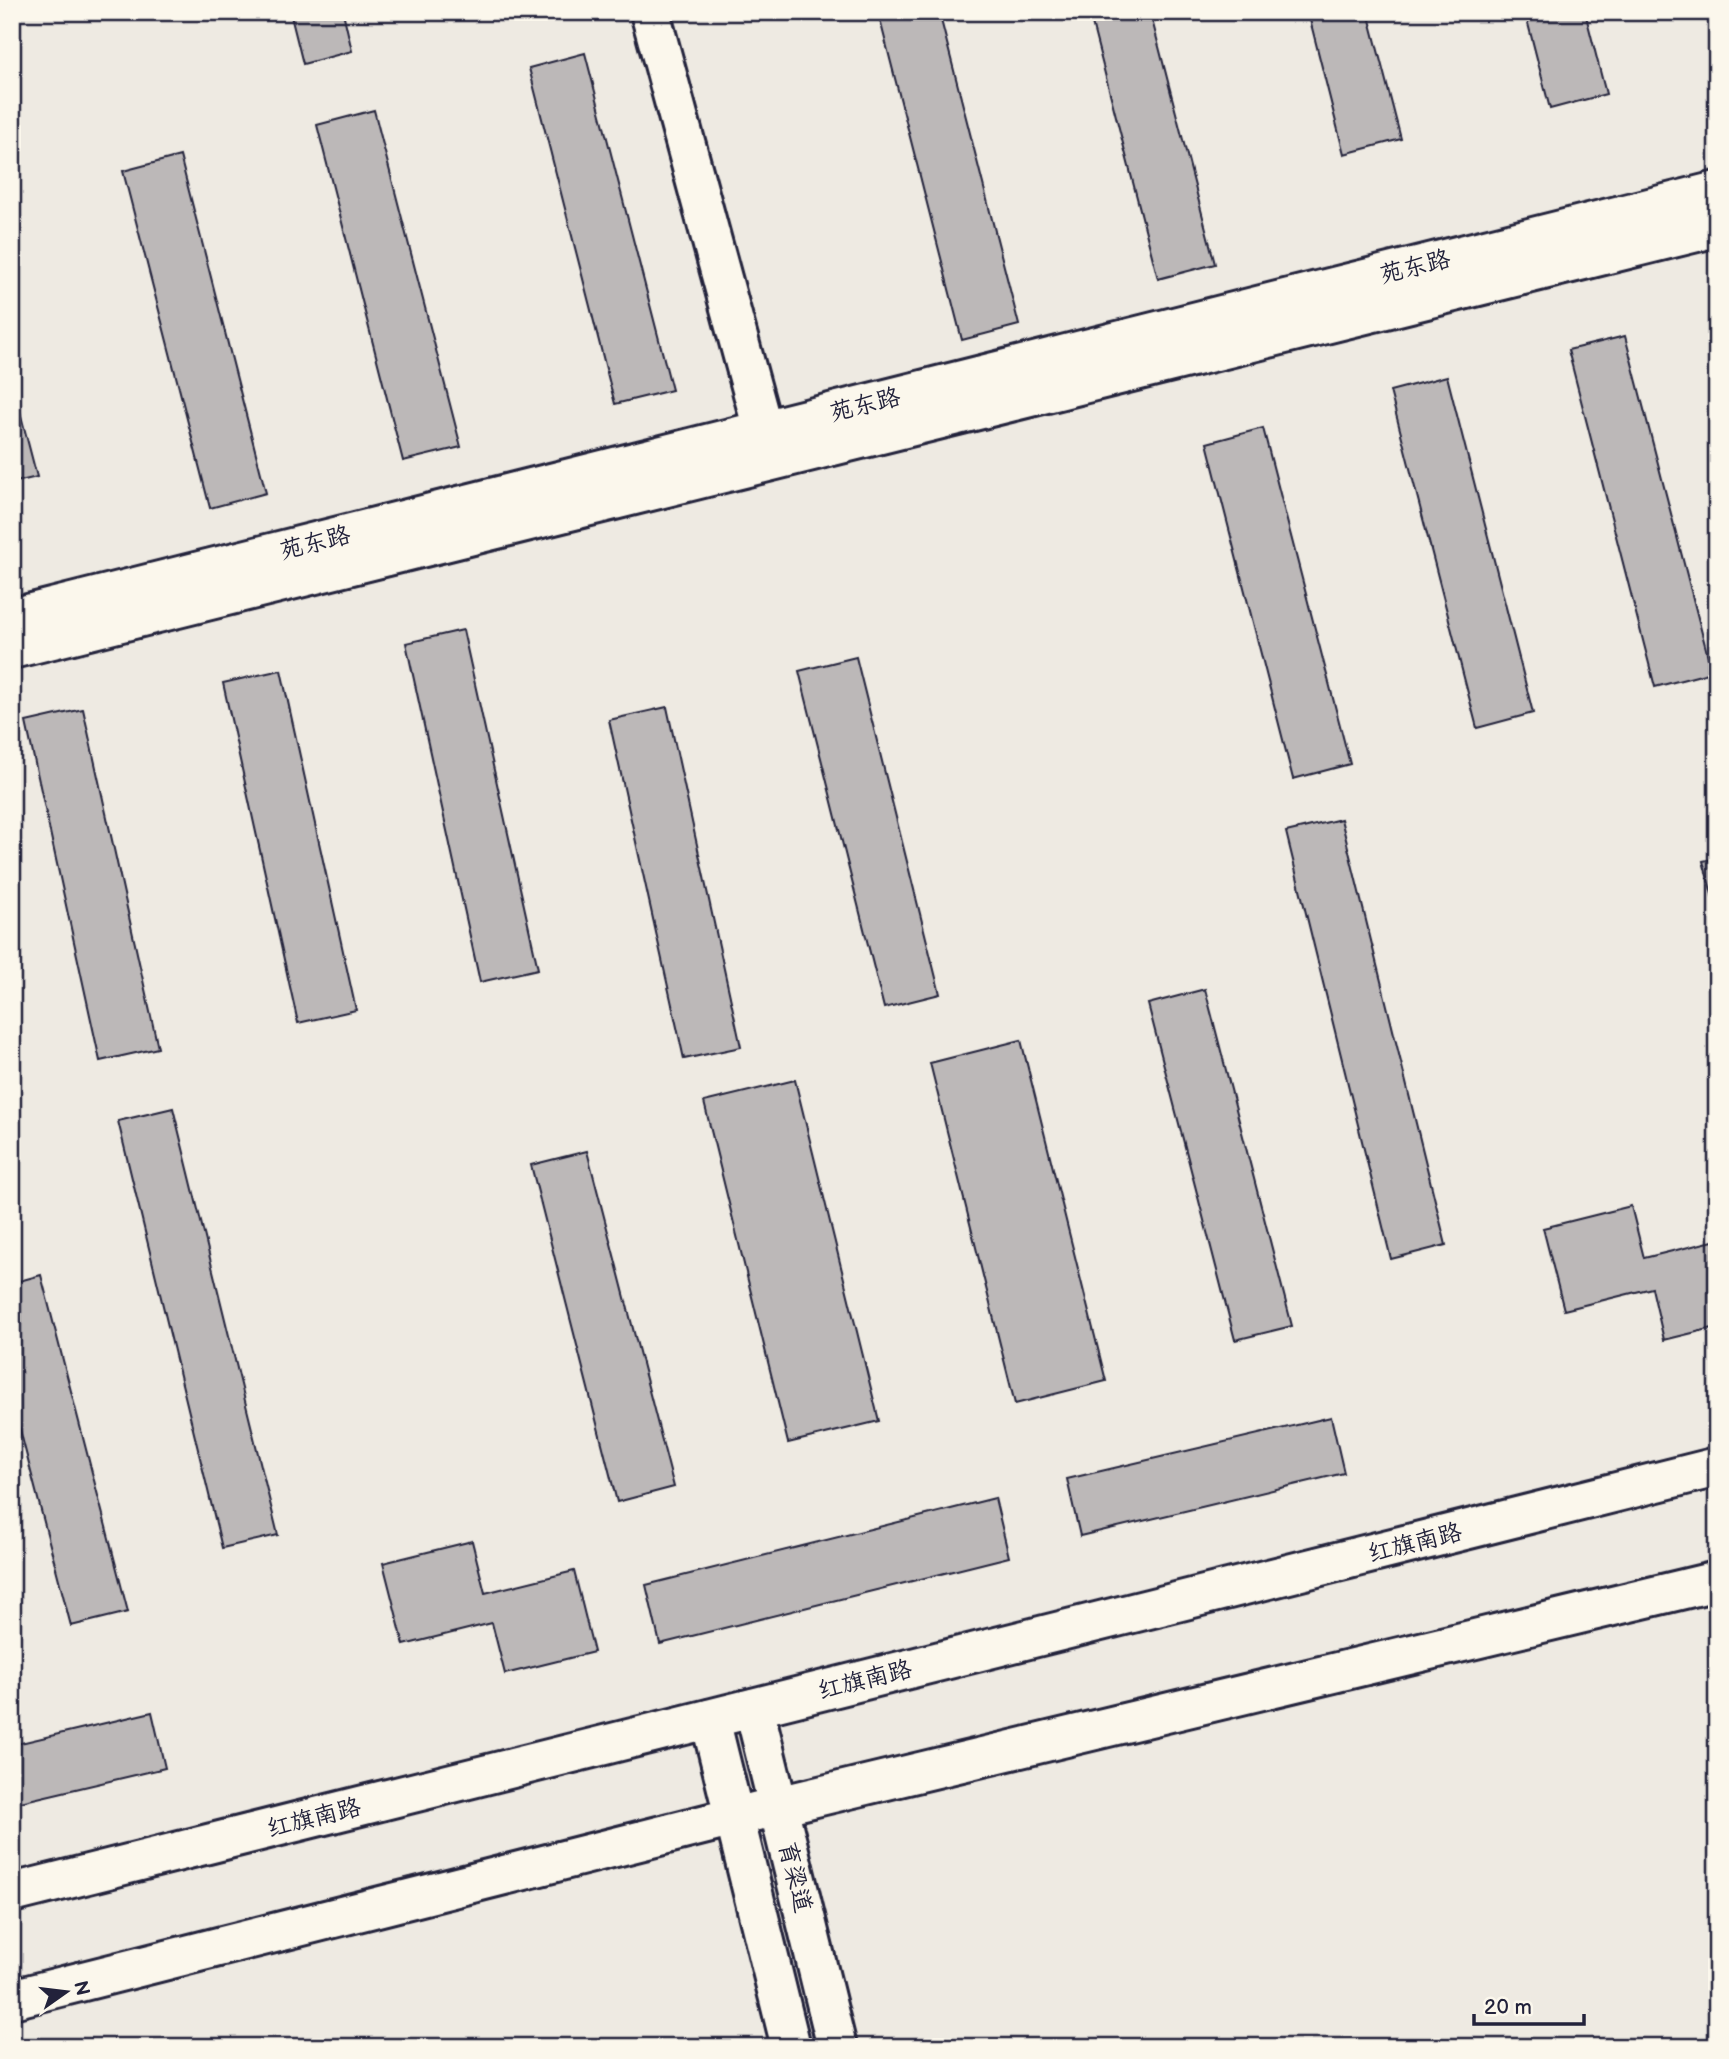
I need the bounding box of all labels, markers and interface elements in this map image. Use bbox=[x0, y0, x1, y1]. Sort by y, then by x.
street label: 苑东路 bbox=[1377, 244, 1453, 290]
street label: 苑东路 bbox=[827, 382, 903, 428]
street label: 苑东路 bbox=[277, 520, 353, 566]
street label: 红旗南路 bbox=[1365, 1517, 1465, 1569]
street label: 红旗南路 bbox=[815, 1654, 915, 1706]
street label: 红旗南路 bbox=[264, 1792, 364, 1844]
street label: 育梁道 bbox=[772, 1839, 818, 1915]
north arrow bbox=[32, 1958, 102, 2028]
text: N bbox=[68, 1979, 94, 1998]
scale bar bbox=[1474, 1982, 1584, 2026]
text: 20 m bbox=[1484, 1995, 1532, 2020]

